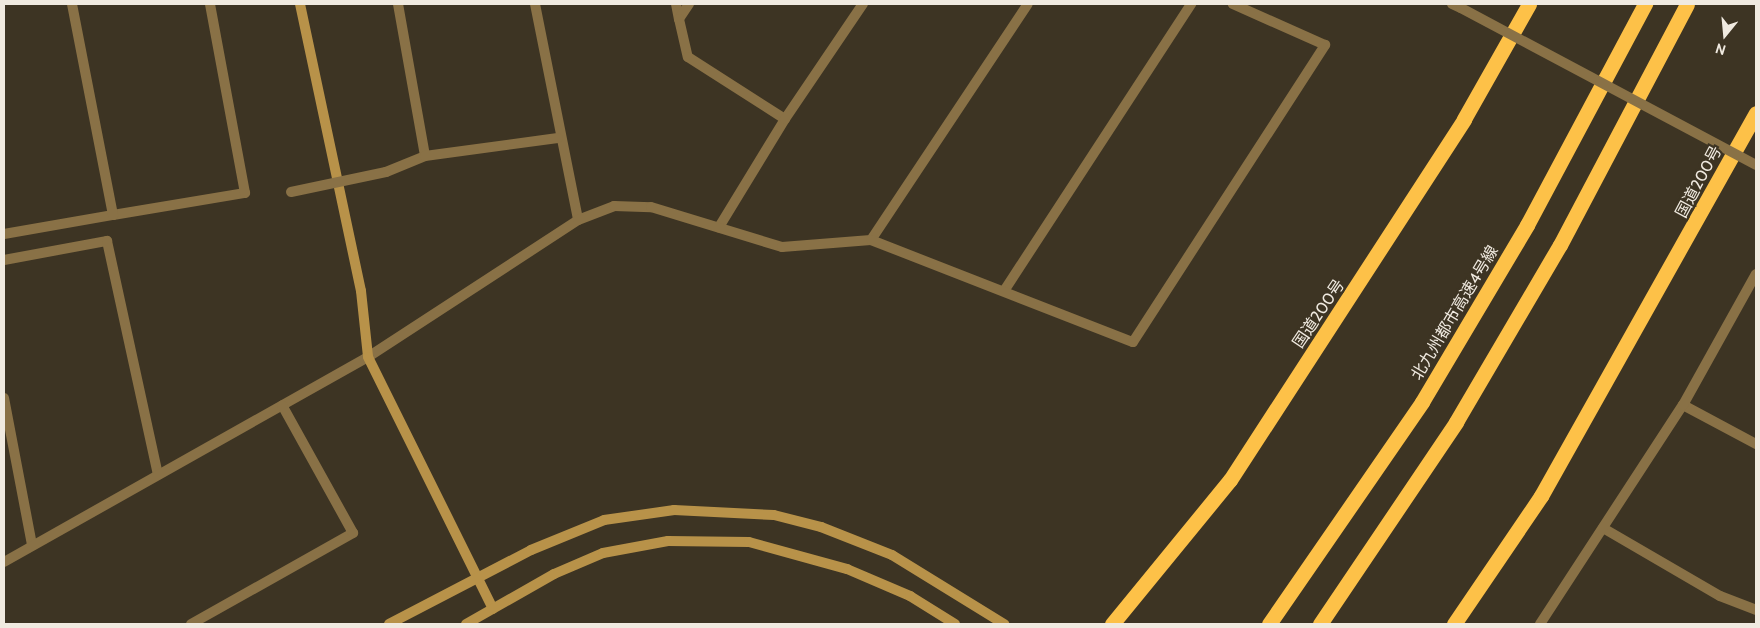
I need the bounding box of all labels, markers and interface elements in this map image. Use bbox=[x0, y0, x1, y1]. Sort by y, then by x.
north arrow bbox=[1700, 10, 1750, 60]
text: N bbox=[1713, 39, 1728, 59]
street label: 国道200号 bbox=[1672, 143, 1726, 221]
street label: 北九州都市高速4号線 bbox=[1407, 242, 1503, 384]
street label: 国道200号 bbox=[1289, 276, 1349, 352]

